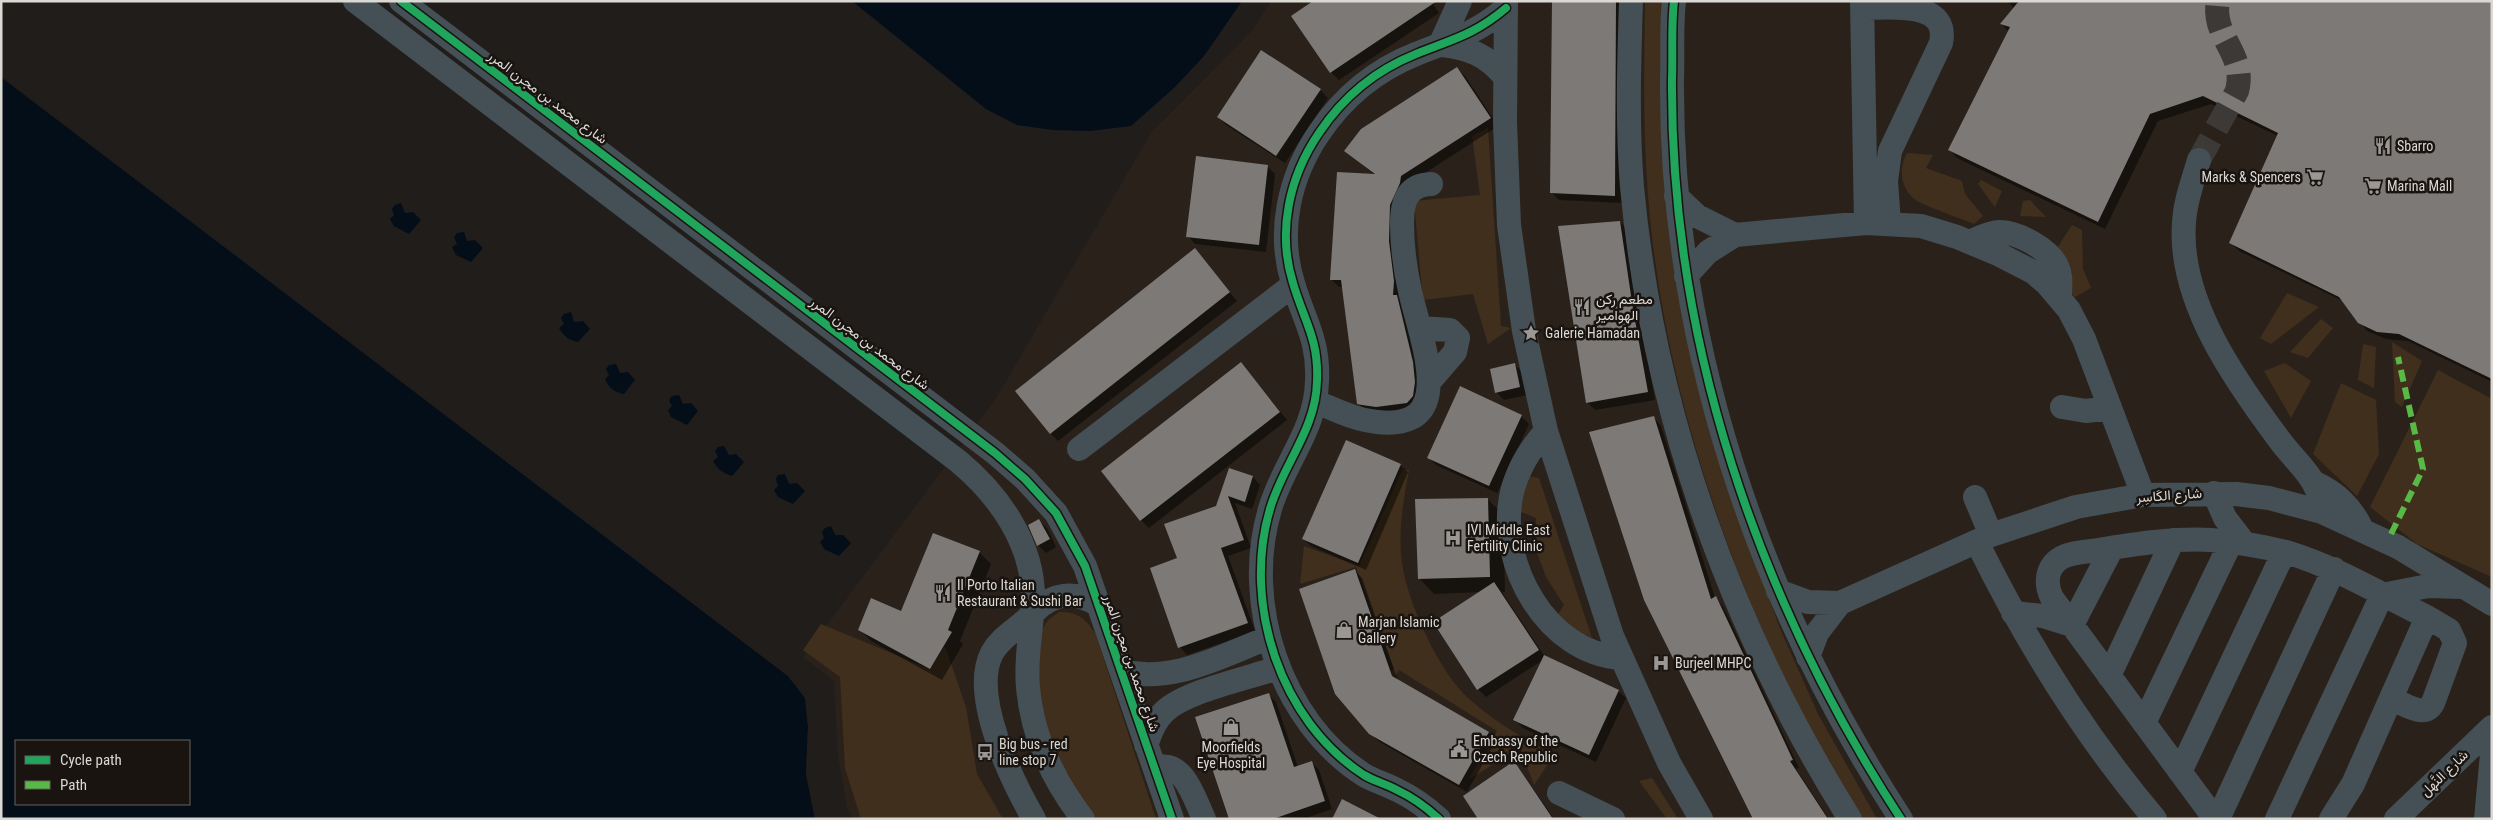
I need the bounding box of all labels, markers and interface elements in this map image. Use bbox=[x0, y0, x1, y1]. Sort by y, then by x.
street label: شارع محمد بن مجرن المرر bbox=[483, 47, 611, 149]
restaurant icon: Sbarro bbox=[2373, 136, 2393, 156]
place label: Sbarro bbox=[2397, 138, 2433, 154]
supermarket icon: Marks & Spencers bbox=[2305, 167, 2325, 187]
place label: Marks & Spencers bbox=[2202, 169, 2301, 185]
supermarket icon: Marina Mall bbox=[2363, 176, 2383, 196]
place label: Marina Mall bbox=[2387, 178, 2452, 194]
place label: مطعم ركن الهوامير bbox=[1595, 291, 1653, 324]
street label: شارع محمد بن مجرن المرر bbox=[805, 293, 933, 395]
restaurant icon: مطعم ركن الهوامير bbox=[1572, 297, 1592, 317]
place icon: Galerie Hamadan bbox=[1521, 323, 1541, 343]
place label: Galerie Hamadan bbox=[1545, 325, 1640, 341]
street label: شارع الكَاسِر bbox=[2135, 485, 2203, 508]
place label: IVI Middle East Fertility Clinic bbox=[1467, 522, 1550, 554]
hospital icon: IVI Middle East Fertility Clinic bbox=[1443, 528, 1463, 548]
place label: Il Porto Italian Restaurant & Sushi Bar bbox=[957, 577, 1083, 609]
restaurant icon: Il Porto Italian Restaurant & Sushi Bar bbox=[933, 583, 953, 603]
street label: شارع محمد بن مجرن المرر bbox=[1098, 591, 1163, 735]
place label: Marjan Islamic Gallery bbox=[1358, 614, 1439, 646]
shop icon: Marjan Islamic Gallery bbox=[1334, 620, 1354, 640]
hospital icon: Burjeel MHPC bbox=[1651, 653, 1671, 673]
place label: Burjeel MHPC bbox=[1675, 655, 1751, 671]
shop icon: Moorfields Eye Hospital bbox=[1221, 717, 1241, 737]
place label: Embassy of the Czech Republic bbox=[1473, 733, 1558, 765]
place label: Big bus - red line stop 7 bbox=[999, 736, 1068, 768]
place label: Moorfields Eye Hospital bbox=[1197, 739, 1265, 771]
public building icon: Embassy of the Czech Republic bbox=[1449, 739, 1469, 759]
legend bbox=[15, 740, 190, 805]
bus stop icon: Big bus - red line stop 7 bbox=[975, 742, 995, 762]
street label: شارع النَّهل bbox=[2417, 746, 2473, 802]
text: Cycle path bbox=[60, 751, 122, 769]
text: Path bbox=[60, 776, 87, 794]

